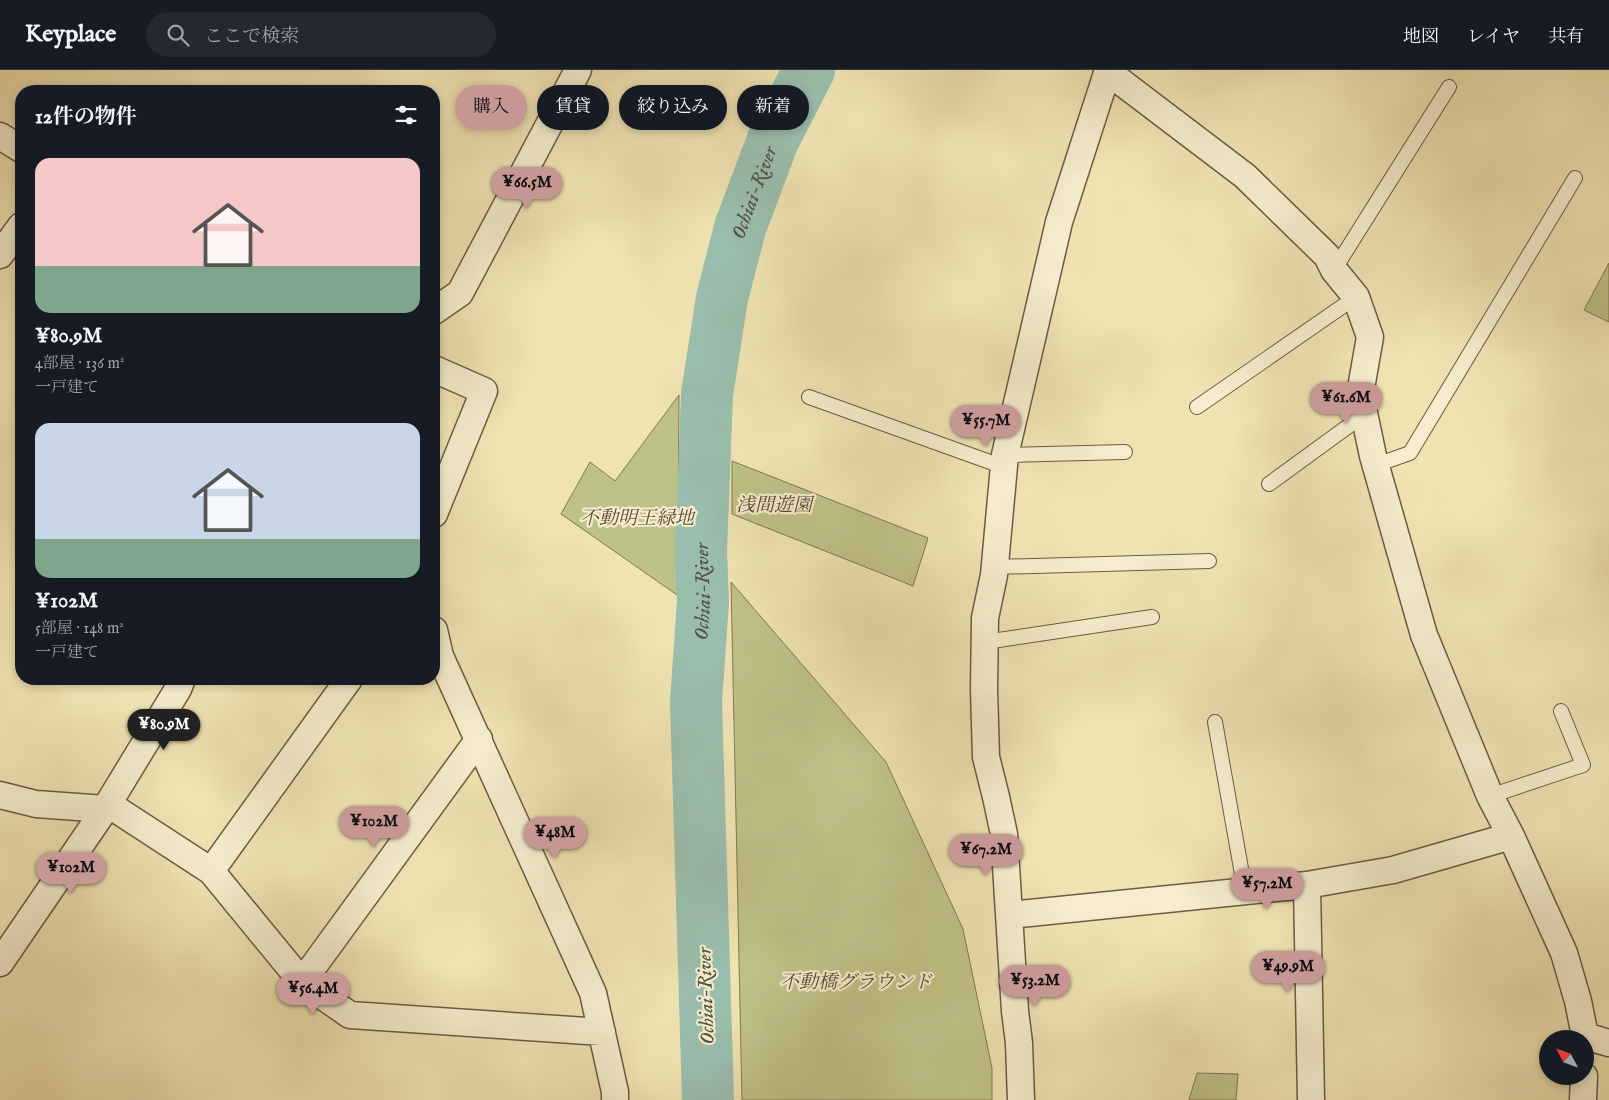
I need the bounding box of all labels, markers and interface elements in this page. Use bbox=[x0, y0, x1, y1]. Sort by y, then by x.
search box bbox=[146, 12, 496, 57]
text: Keyplace bbox=[25, 19, 116, 50]
icon: search bbox=[164, 21, 192, 49]
text: ここで検索 bbox=[204, 25, 299, 49]
text: 地図 bbox=[1403, 26, 1439, 49]
text: レイヤ bbox=[1467, 26, 1520, 49]
text: 共有 bbox=[1548, 26, 1584, 49]
chip: 購入 bbox=[455, 85, 527, 130]
chip: 賃貸 bbox=[537, 85, 609, 130]
chip: 絞り込み bbox=[619, 85, 727, 130]
chip: 新着 bbox=[737, 85, 809, 130]
icon: filters bbox=[392, 101, 420, 129]
text: 12件の物件 bbox=[35, 104, 137, 131]
water label: Ochiai-River bbox=[727, 142, 784, 242]
pin: ¥66.5M bbox=[486, 166, 568, 209]
text: ¥66.5M bbox=[502, 173, 552, 193]
icon: home bbox=[183, 190, 273, 280]
text: ¥80.9M bbox=[35, 323, 102, 350]
text: 4部屋 · 136 m² bbox=[35, 354, 124, 374]
text: 一戸建て bbox=[35, 378, 99, 398]
pin: ¥61.6M bbox=[1305, 382, 1387, 424]
text: ¥61.6M bbox=[1321, 388, 1371, 408]
pin: ¥55.7M bbox=[945, 404, 1027, 447]
text: ¥55.7M bbox=[962, 411, 1010, 431]
icon: home bbox=[183, 455, 273, 545]
park label: 浅間遊園 bbox=[736, 494, 815, 518]
park label: 不動明王緑地 bbox=[580, 507, 696, 531]
water label: Ochiai-River bbox=[689, 541, 717, 641]
text: ¥102M bbox=[35, 588, 98, 615]
text: 5部屋 · 148 m² bbox=[35, 619, 124, 639]
text: 一戸建て bbox=[35, 643, 99, 663]
pin: ¥80.9M bbox=[123, 708, 205, 751]
text: ¥80.9M bbox=[138, 715, 190, 735]
pin: ¥102M bbox=[339, 806, 409, 848]
text: ¥102M bbox=[350, 812, 398, 832]
pin: ¥48M bbox=[525, 816, 585, 859]
text: ¥48M bbox=[535, 823, 575, 843]
pin: ¥67.2M bbox=[945, 834, 1027, 876]
text: ¥67.2M bbox=[960, 840, 1012, 860]
pin: ¥102M bbox=[36, 852, 106, 894]
text: ¥102M bbox=[47, 858, 95, 878]
pin: ¥57.2M bbox=[1226, 868, 1308, 910]
text: ¥57.2M bbox=[1242, 874, 1292, 894]
water label: Ochiai-River bbox=[692, 946, 721, 1045]
pin: ¥49.9M bbox=[1247, 950, 1329, 993]
text: ¥49.9M bbox=[1262, 957, 1314, 977]
pin: ¥53.2M bbox=[994, 964, 1076, 1007]
park label: 不動橋グラウンド bbox=[780, 971, 933, 995]
text: ¥53.2M bbox=[1010, 971, 1060, 991]
pin: ¥56.4M bbox=[272, 972, 354, 1015]
text: ¥56.4M bbox=[288, 979, 338, 999]
north arrow bbox=[1539, 1030, 1594, 1085]
map controls bbox=[1539, 1030, 1594, 1085]

